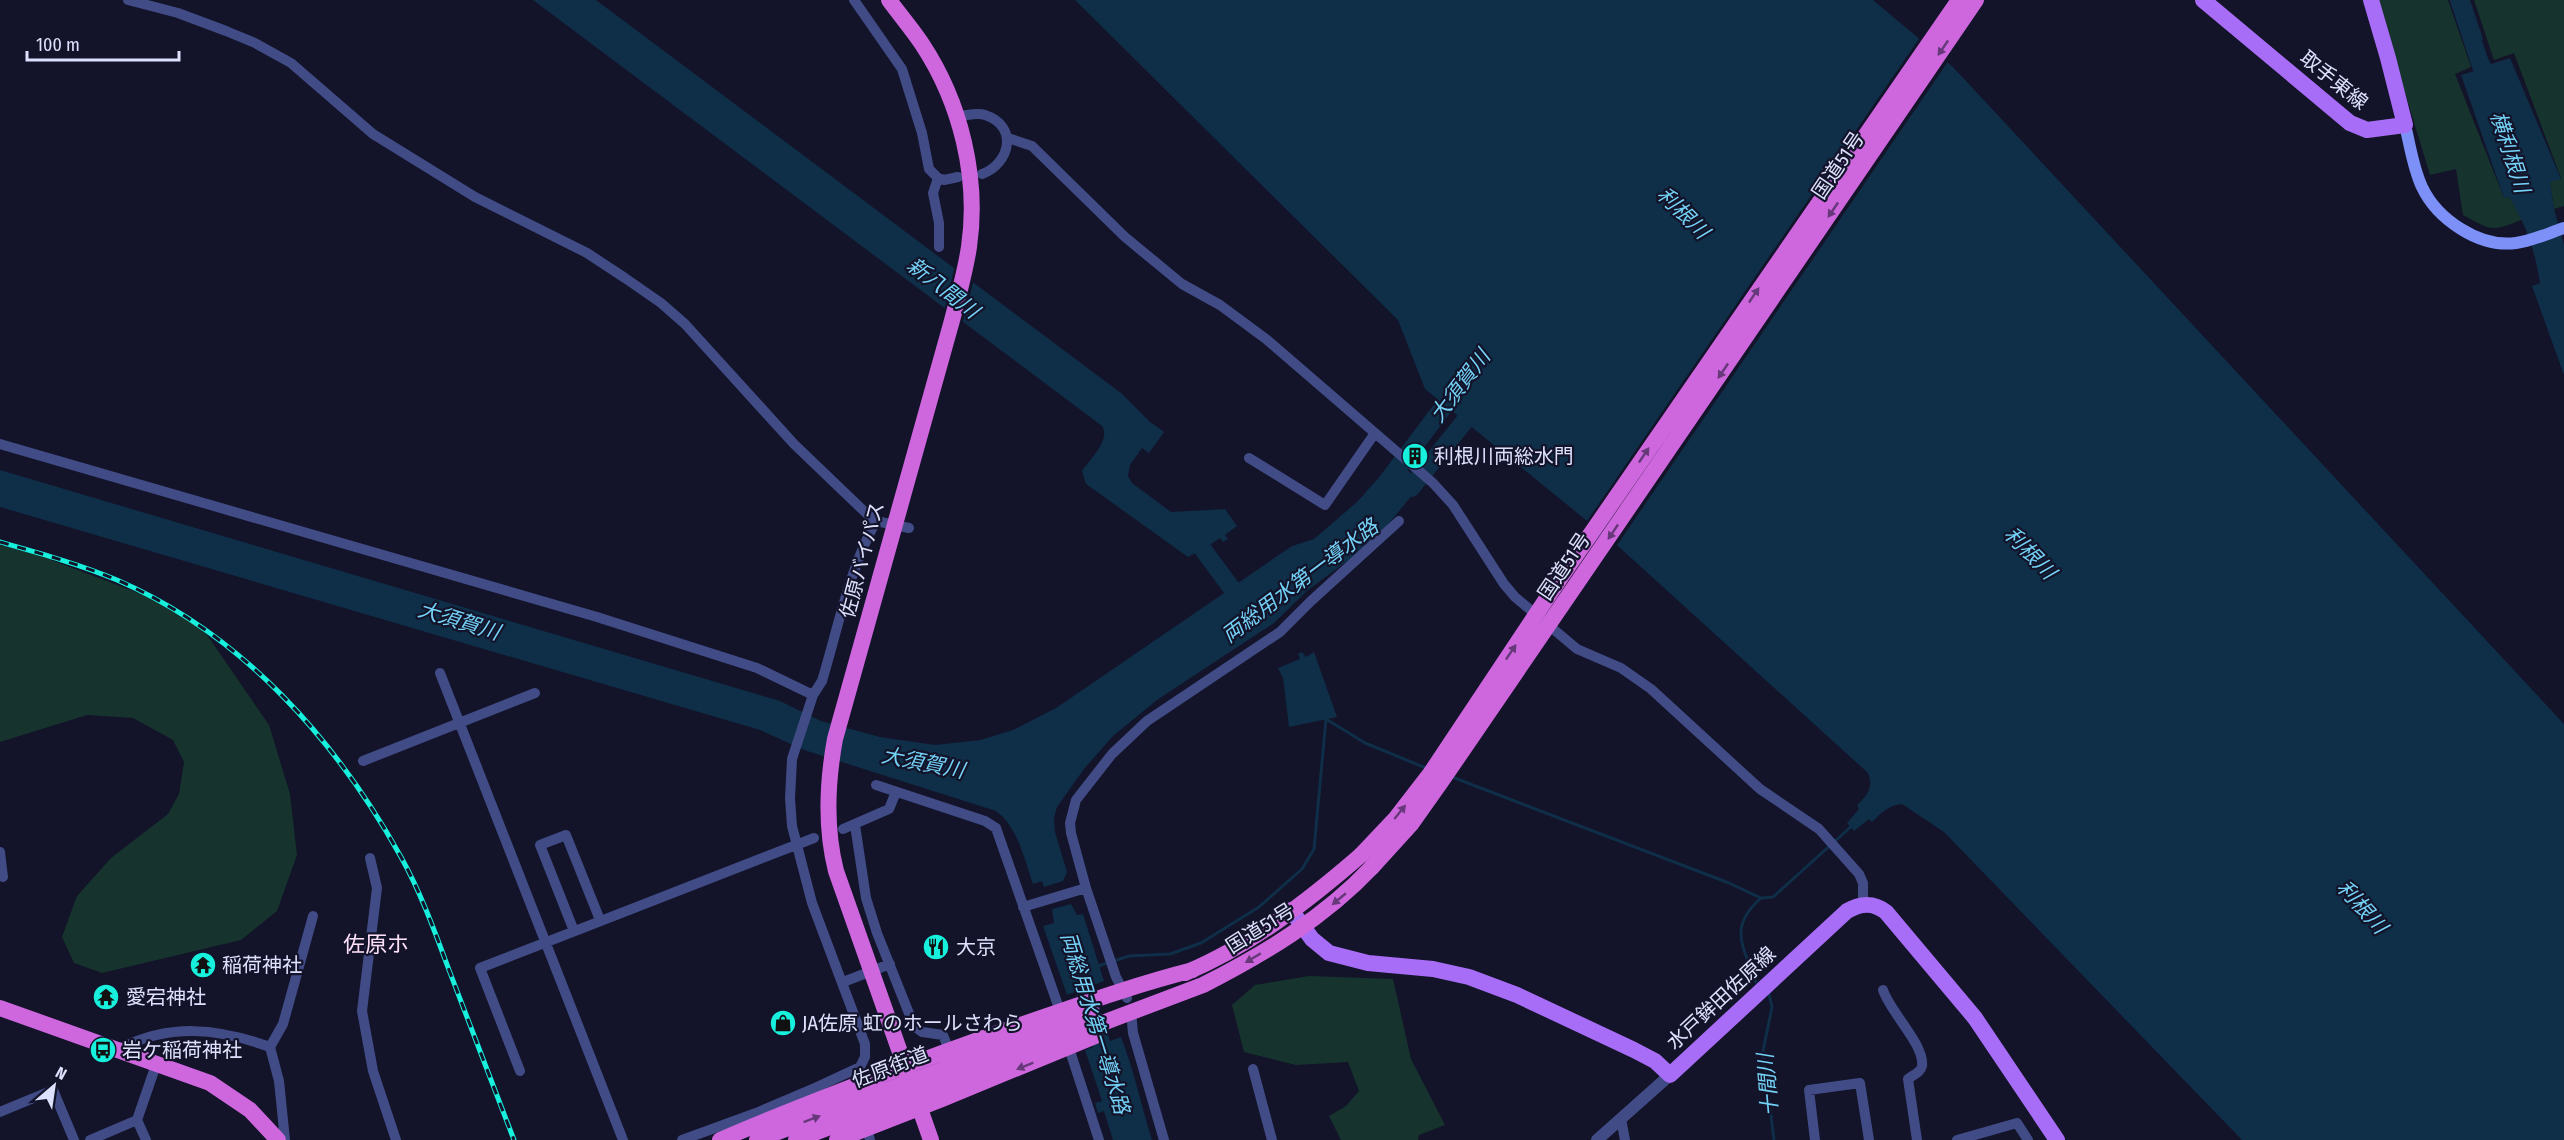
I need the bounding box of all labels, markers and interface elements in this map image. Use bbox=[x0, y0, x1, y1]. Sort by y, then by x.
scale bar bbox=[27, 24, 178, 62]
text: 100 m bbox=[36, 34, 80, 56]
one-way arrow bbox=[1937, 40, 1949, 56]
street label: 取手東線 bbox=[2295, 46, 2373, 114]
water label: 横利根川 bbox=[2485, 108, 2536, 198]
street label: 国道51号 bbox=[1807, 127, 1869, 203]
water label: 利根川 bbox=[1652, 182, 1716, 246]
one-way arrow bbox=[1828, 201, 1839, 218]
water label: 新八間川 bbox=[902, 252, 986, 325]
one-way arrow bbox=[1748, 287, 1760, 303]
water label: 大須賀川 bbox=[1424, 343, 1497, 427]
one-way arrow bbox=[1718, 362, 1729, 379]
building icon: 利根川両総水門 bbox=[1400, 441, 1430, 471]
place label: 利根川両総水門 bbox=[1434, 444, 1574, 468]
one-way arrow bbox=[1638, 448, 1650, 464]
street label: 佐原バイパス bbox=[835, 499, 889, 621]
water label: 両総用水第一導水路 bbox=[1217, 513, 1385, 648]
water label: 利根川 bbox=[1999, 521, 2063, 586]
one-way arrow bbox=[1607, 523, 1619, 539]
street label: 国道51号 bbox=[1533, 528, 1595, 604]
water label: 大須賀川 bbox=[415, 596, 505, 646]
one-way arrow bbox=[1505, 644, 1517, 660]
water label: 大須賀川 bbox=[879, 742, 969, 784]
one-way arrow bbox=[1394, 804, 1407, 820]
water label: 利根川 bbox=[2331, 875, 2394, 941]
one-way arrow bbox=[1332, 892, 1347, 905]
street label: 国道51号 bbox=[1221, 898, 1299, 958]
water label: 両総用水第一導水路 bbox=[1055, 929, 1136, 1119]
district label: 佐原ホ bbox=[343, 931, 409, 958]
restaurant icon: 大京 bbox=[921, 932, 951, 962]
place label: 大京 bbox=[956, 935, 996, 959]
street label: 水戸鉾田佐原線 bbox=[1662, 941, 1780, 1055]
temple icon: 稲荷神社 bbox=[188, 950, 218, 980]
place label: 稲荷神社 bbox=[222, 953, 302, 977]
one-way arrow bbox=[1245, 953, 1261, 964]
temple icon: 愛宕神社 bbox=[91, 982, 121, 1012]
place label: 愛宕神社 bbox=[126, 985, 206, 1009]
shop icon: JA佐原 虹のホールさわら bbox=[768, 1008, 798, 1038]
place label: JA佐原 虹のホールさわら bbox=[802, 1011, 1023, 1035]
bus stop icon: 岩ケ稲荷神社 bbox=[88, 1035, 118, 1065]
place label: 岩ケ稲荷神社 bbox=[122, 1038, 242, 1062]
street label: 佐原街道 bbox=[848, 1041, 932, 1093]
water label: 十間川 bbox=[1752, 1050, 1784, 1118]
north arrow bbox=[24, 1056, 84, 1116]
one-way arrow bbox=[1015, 1061, 1033, 1071]
text: N bbox=[52, 1063, 70, 1084]
one-way arrow bbox=[803, 1114, 821, 1123]

